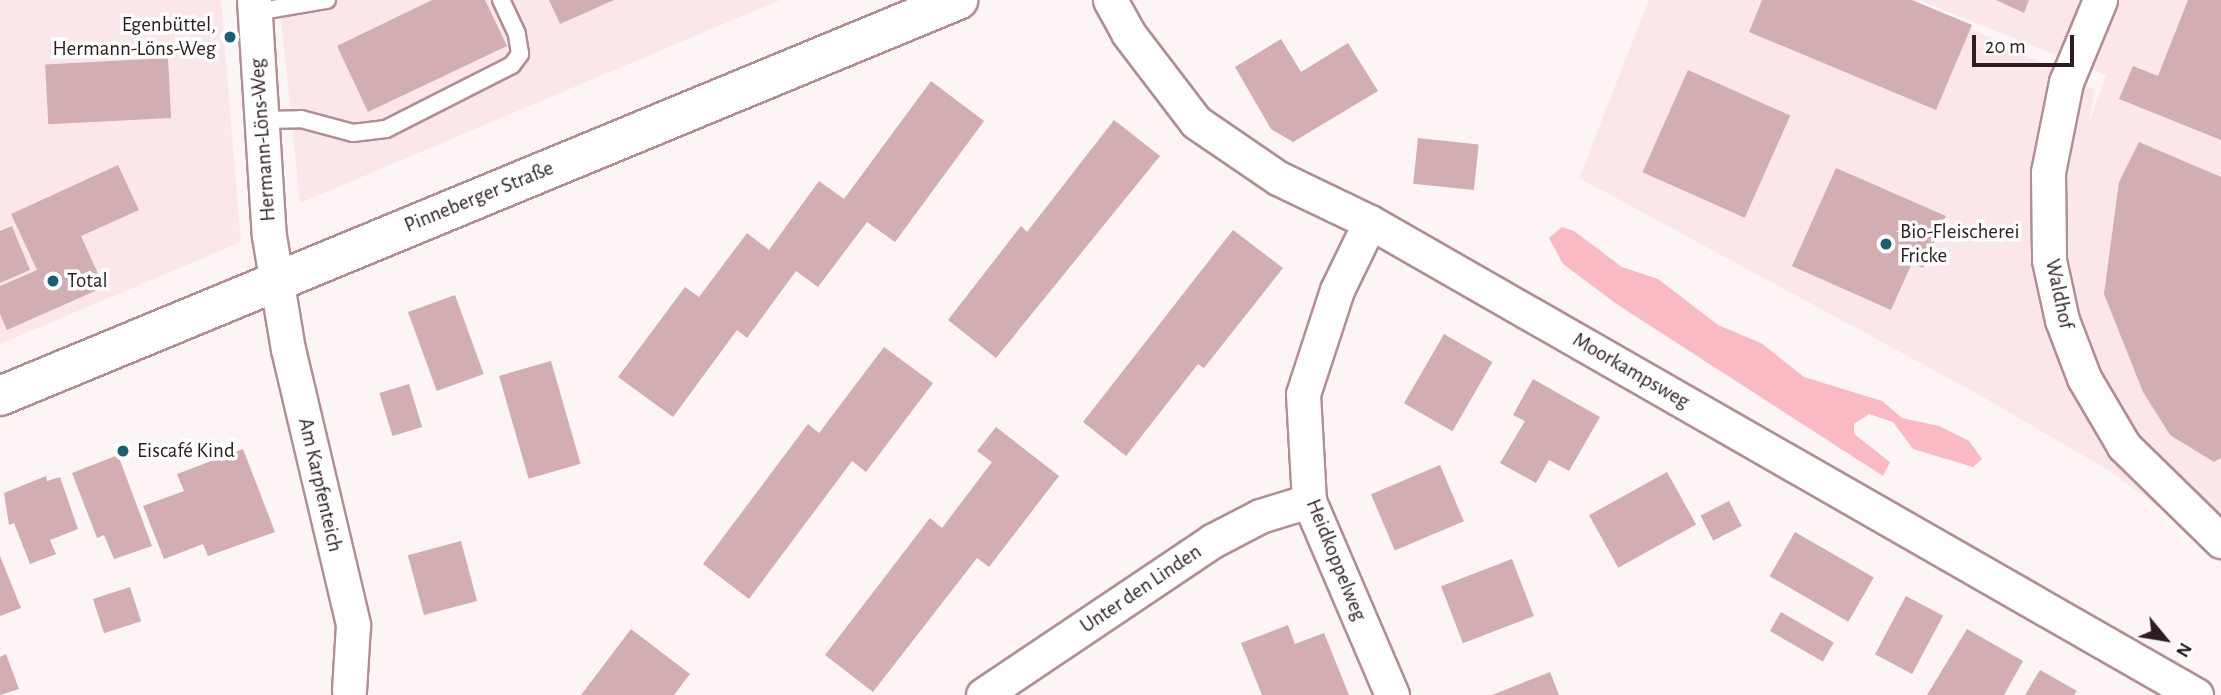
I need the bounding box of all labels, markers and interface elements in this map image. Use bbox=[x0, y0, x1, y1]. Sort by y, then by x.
place label: Egenbüttel, Hermann-Löns-Weg bbox=[53, 12, 216, 62]
scale bar bbox=[1976, 21, 2078, 65]
marker: Egenbüttel, Hermann-Löns-Weg bbox=[222, 29, 238, 45]
text: 20 m bbox=[1985, 36, 2026, 57]
street label: Hermann-Löns-Weg bbox=[245, 58, 281, 222]
street label: Pinneberger Straße bbox=[401, 156, 557, 238]
place label: Bio-Fleischerei Fricke bbox=[1900, 219, 2020, 269]
marker: Bio-Fleischerei Fricke bbox=[1878, 236, 1894, 252]
street label: Waldhof bbox=[2039, 257, 2079, 331]
place label: Total bbox=[67, 268, 108, 294]
marker: Total bbox=[45, 273, 61, 289]
street label: Moorkampsweg bbox=[1568, 327, 1694, 415]
street label: Am Karpfenteich bbox=[292, 416, 348, 554]
place label: Eiscafé Kind bbox=[137, 438, 235, 464]
marker: Eiscafé Kind bbox=[115, 443, 131, 459]
street label: Heidkoppelweg bbox=[1300, 496, 1372, 624]
street label: Unter den Linden bbox=[1076, 539, 1206, 639]
north arrow bbox=[2130, 604, 2200, 674]
text: N bbox=[2172, 639, 2195, 660]

